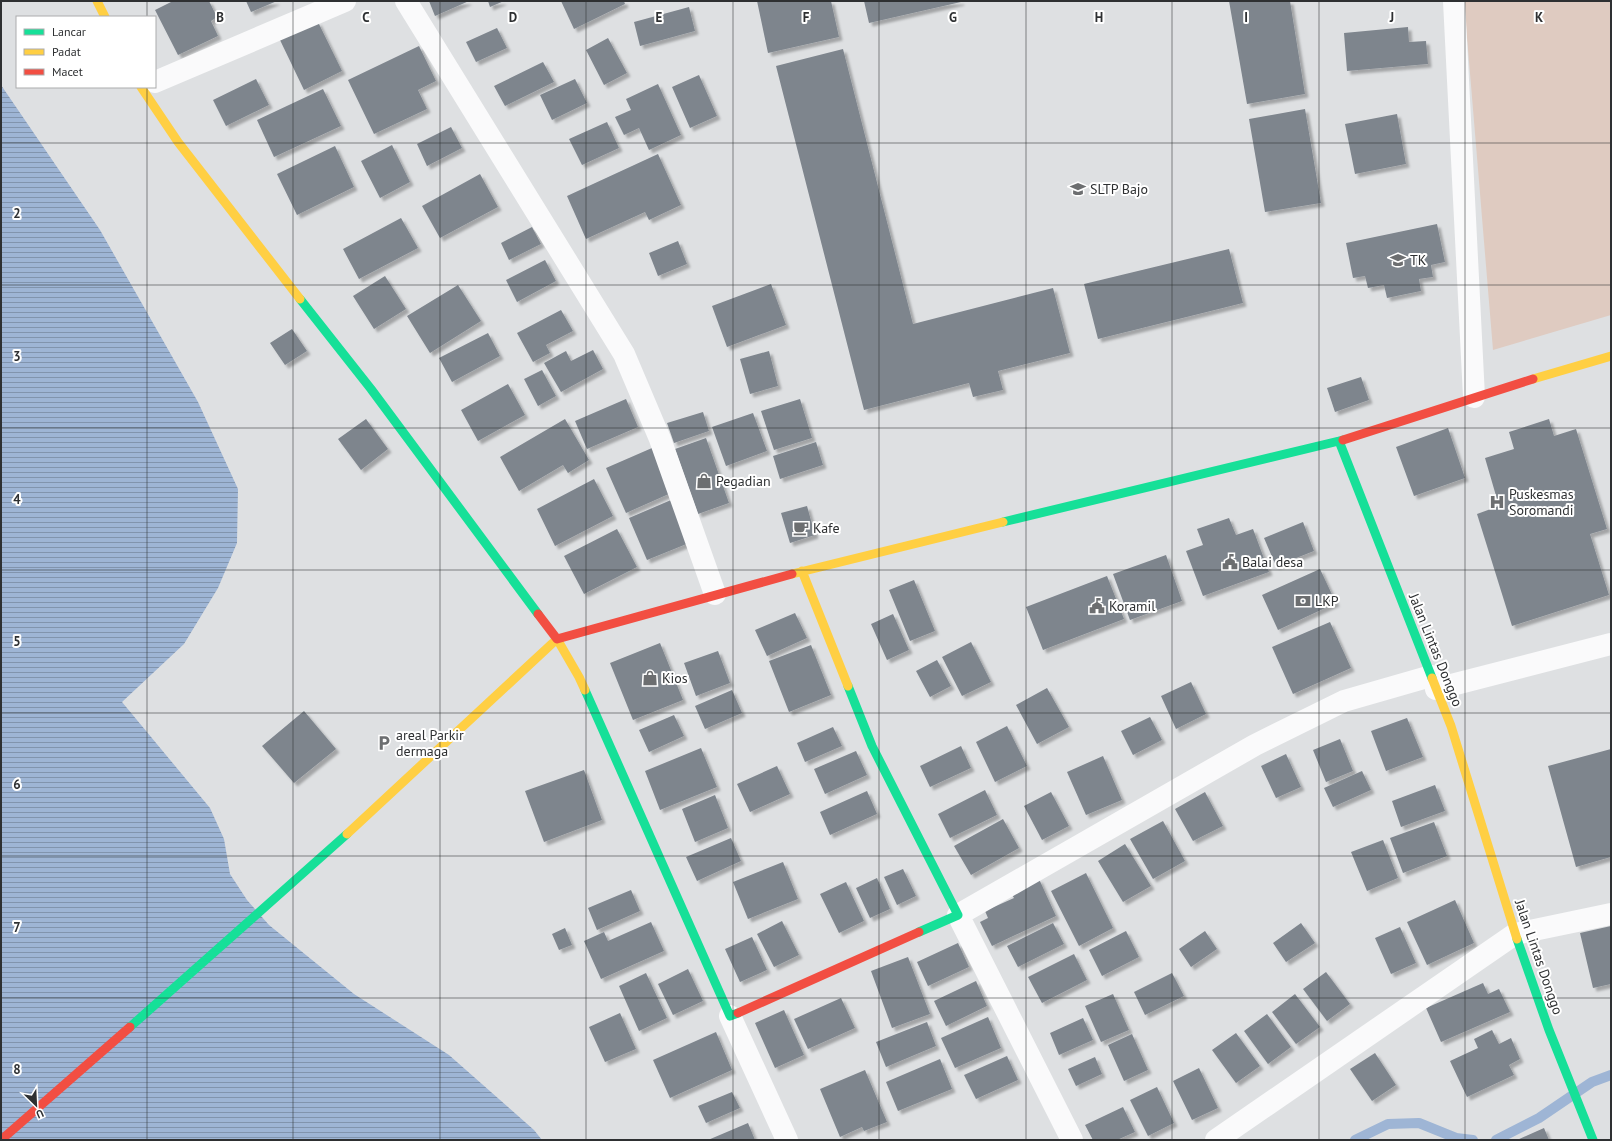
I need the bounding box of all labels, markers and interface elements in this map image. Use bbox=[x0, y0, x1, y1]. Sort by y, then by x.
text: B bbox=[216, 9, 224, 26]
text: C bbox=[362, 9, 370, 26]
text: D bbox=[509, 9, 517, 26]
text: E bbox=[656, 9, 663, 26]
text: F bbox=[803, 9, 810, 26]
text: G bbox=[949, 9, 957, 26]
text: H bbox=[1095, 9, 1103, 26]
text: I bbox=[1244, 9, 1248, 26]
text: J bbox=[1389, 9, 1394, 26]
text: K bbox=[1535, 9, 1543, 26]
legend bbox=[16, 16, 156, 88]
text: Lancar bbox=[52, 24, 86, 39]
text: Padat bbox=[52, 44, 81, 59]
text: Macet bbox=[52, 64, 83, 79]
school or university icon: SLTP Bajo bbox=[1069, 180, 1087, 198]
place label: SLTP Bajo bbox=[1090, 180, 1148, 198]
text: 2 bbox=[13, 205, 21, 222]
school or university icon: TK bbox=[1389, 251, 1407, 269]
place label: TK bbox=[1410, 251, 1427, 269]
text: 3 bbox=[13, 348, 21, 365]
shop icon: Pegadian bbox=[695, 472, 713, 490]
place label: Pegadian bbox=[716, 472, 771, 490]
place label: Puskesmas Soromandi bbox=[1509, 485, 1574, 519]
text: 4 bbox=[13, 491, 21, 508]
hospital icon: Puskesmas Soromandi bbox=[1488, 493, 1506, 511]
cafe icon: Kafe bbox=[792, 519, 810, 537]
place label: Kafe bbox=[813, 519, 840, 537]
public building icon: Balai desa bbox=[1221, 553, 1239, 571]
place label: Balai desa bbox=[1242, 553, 1303, 571]
street label: Jalan Lintas Donggo bbox=[1405, 590, 1467, 709]
bank icon: LKP bbox=[1294, 592, 1312, 610]
place label: LKP bbox=[1315, 592, 1339, 610]
public building icon: Koramil bbox=[1088, 597, 1106, 615]
place label: Koramil bbox=[1109, 597, 1155, 615]
text: 5 bbox=[13, 633, 21, 650]
shop icon: Kios bbox=[641, 669, 659, 687]
place label: Kios bbox=[662, 669, 688, 687]
place label: areal Parkir dermaga bbox=[396, 726, 464, 760]
parking icon: areal Parkir dermaga bbox=[375, 734, 393, 752]
text: 6 bbox=[13, 776, 21, 793]
street label: Jalan Lintas Donggo bbox=[1511, 896, 1567, 1017]
text: 7 bbox=[13, 919, 21, 936]
text: 8 bbox=[13, 1061, 21, 1078]
north arrow bbox=[16, 1085, 56, 1125]
text: U bbox=[34, 1106, 46, 1122]

